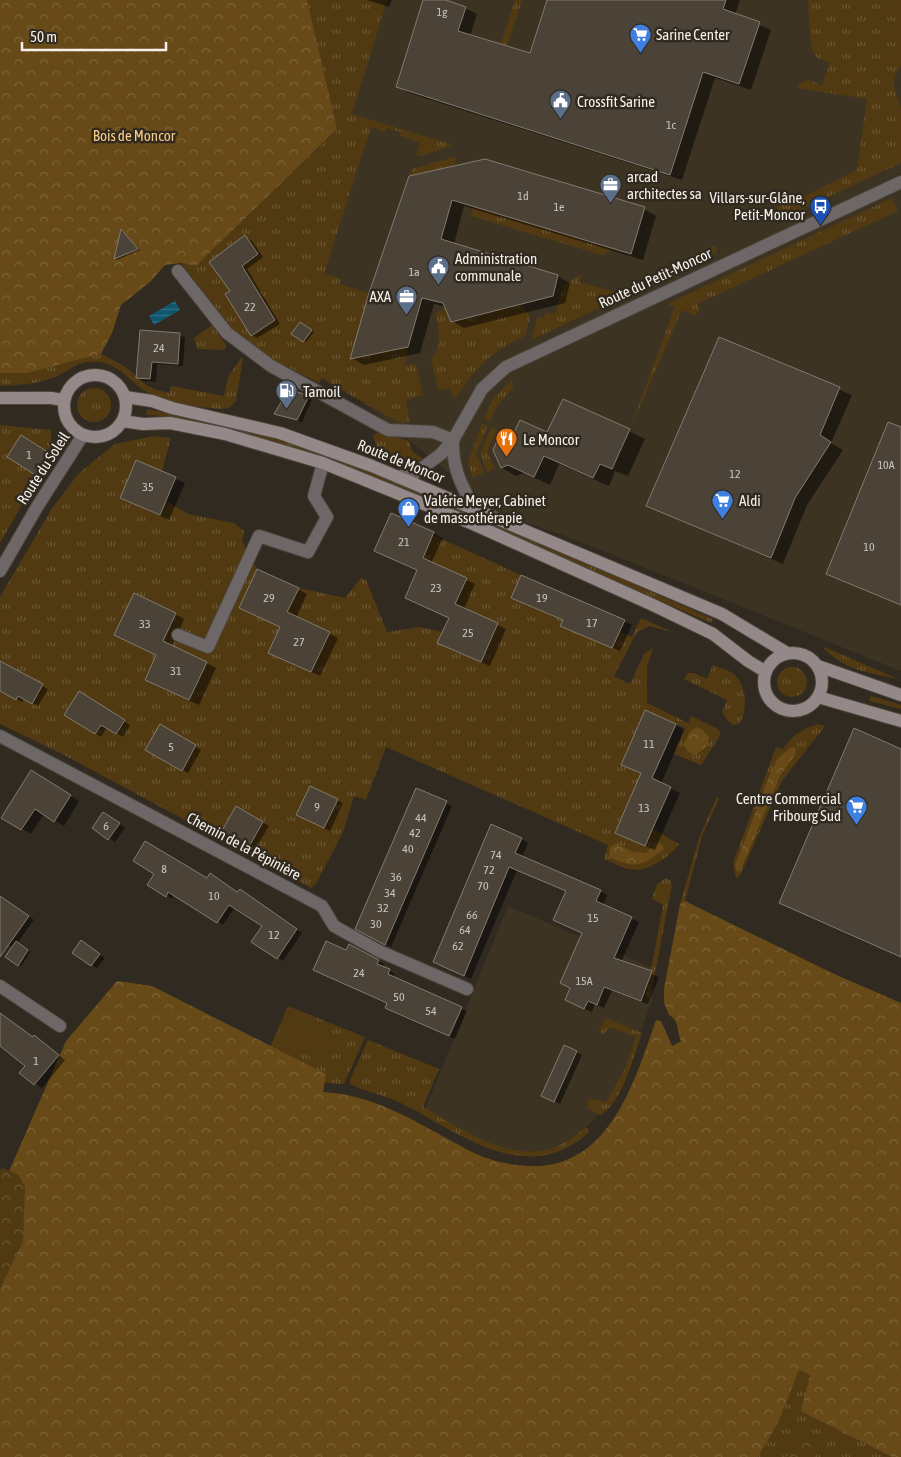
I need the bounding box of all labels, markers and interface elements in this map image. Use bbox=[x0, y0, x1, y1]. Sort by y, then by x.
house number: 1g bbox=[437, 5, 448, 19]
scale bar bbox=[22, 20, 166, 52]
supermarket icon: Sarine Center bbox=[628, 22, 652, 53]
place label: Sarine Center bbox=[656, 26, 730, 43]
text: 50 m bbox=[30, 28, 57, 45]
public building icon: Crossfit Sarine bbox=[549, 89, 573, 120]
place label: Crossfit Sarine bbox=[577, 93, 655, 110]
house number: 1c bbox=[666, 118, 677, 132]
park label: Bois de Moncor bbox=[93, 127, 176, 144]
place label: arcad architectes sa bbox=[627, 168, 702, 202]
office icon: arcad architectes sa bbox=[599, 173, 623, 204]
house number: 1d bbox=[517, 189, 529, 203]
place label: Villars-sur-Glâne, Petit-Moncor bbox=[709, 189, 806, 223]
bus stop icon: Villars-sur-Glâne, Petit-Moncor bbox=[809, 194, 833, 225]
house number: 1e bbox=[553, 200, 565, 214]
street label: Route du Petit-Moncor bbox=[596, 244, 715, 312]
place label: Administration communale bbox=[455, 250, 537, 284]
public building icon: Administration communale bbox=[427, 255, 451, 286]
house number: 1a bbox=[408, 265, 420, 279]
office icon: AXA bbox=[395, 284, 419, 315]
place label: AXA bbox=[370, 288, 392, 305]
house number: 22 bbox=[244, 300, 256, 314]
house number: 24 bbox=[153, 341, 165, 355]
fuel station icon: Tamoil bbox=[275, 379, 299, 410]
place label: Tamoil bbox=[303, 383, 341, 400]
restaurant icon: Le Moncor bbox=[495, 427, 519, 458]
street label: Route du Soleil bbox=[13, 429, 73, 507]
place label: Le Moncor bbox=[523, 431, 580, 448]
street label: Route de Moncor bbox=[355, 436, 447, 486]
house number: 1 bbox=[26, 448, 32, 462]
house number: 10A bbox=[877, 458, 895, 472]
house number: 12 bbox=[729, 467, 741, 481]
house number: 35 bbox=[142, 480, 154, 494]
supermarket icon: Aldi bbox=[711, 488, 735, 519]
place label: Valérie Meyer, Cabinet de massothérapie bbox=[424, 492, 546, 526]
place label: Aldi bbox=[739, 492, 761, 509]
shop icon: Valérie Meyer, Cabinet de massothérapie bbox=[396, 497, 420, 528]
house number: 21 bbox=[398, 535, 410, 549]
house number: 10 bbox=[863, 540, 875, 554]
house number: 23 bbox=[430, 581, 442, 595]
house number: 29 bbox=[263, 591, 275, 605]
house number: 19 bbox=[536, 591, 548, 605]
house number: 17 bbox=[586, 616, 598, 630]
house number: 33 bbox=[139, 617, 151, 631]
house number: 25 bbox=[462, 626, 474, 640]
house number: 27 bbox=[293, 635, 305, 649]
house number: 31 bbox=[170, 664, 182, 678]
house number: 11 bbox=[643, 737, 655, 751]
house number: 5 bbox=[168, 740, 174, 754]
place label: Centre Commercial Fribourg Sud bbox=[736, 790, 841, 824]
supermarket icon: Centre Commercial Fribourg Sud bbox=[845, 795, 869, 826]
house number: 9 bbox=[314, 800, 320, 814]
house number: 13 bbox=[638, 801, 650, 815]
street label: Chemin de la Pépinière bbox=[184, 809, 304, 883]
house number: 44 bbox=[415, 811, 427, 825]
house number: 6 bbox=[103, 819, 109, 833]
house number: 42 bbox=[409, 826, 421, 840]
house number: 40 bbox=[402, 842, 414, 856]
house number: 74 bbox=[490, 848, 502, 862]
house number: 8 bbox=[161, 862, 167, 876]
house number: 72 bbox=[483, 863, 495, 877]
house number: 36 bbox=[390, 870, 402, 884]
house number: 70 bbox=[477, 879, 489, 893]
house number: 34 bbox=[384, 886, 396, 900]
house number: 10 bbox=[208, 889, 220, 903]
house number: 32 bbox=[377, 901, 389, 915]
house number: 66 bbox=[466, 908, 478, 922]
house number: 15 bbox=[587, 911, 599, 925]
house number: 30 bbox=[370, 917, 382, 931]
house number: 64 bbox=[459, 923, 471, 937]
house number: 12 bbox=[268, 928, 280, 942]
house number: 62 bbox=[452, 939, 464, 953]
house number: 24 bbox=[353, 966, 365, 980]
house number: 15A bbox=[575, 974, 593, 988]
house number: 50 bbox=[393, 990, 405, 1004]
house number: 54 bbox=[425, 1004, 437, 1018]
house number: 1 bbox=[33, 1054, 39, 1068]

